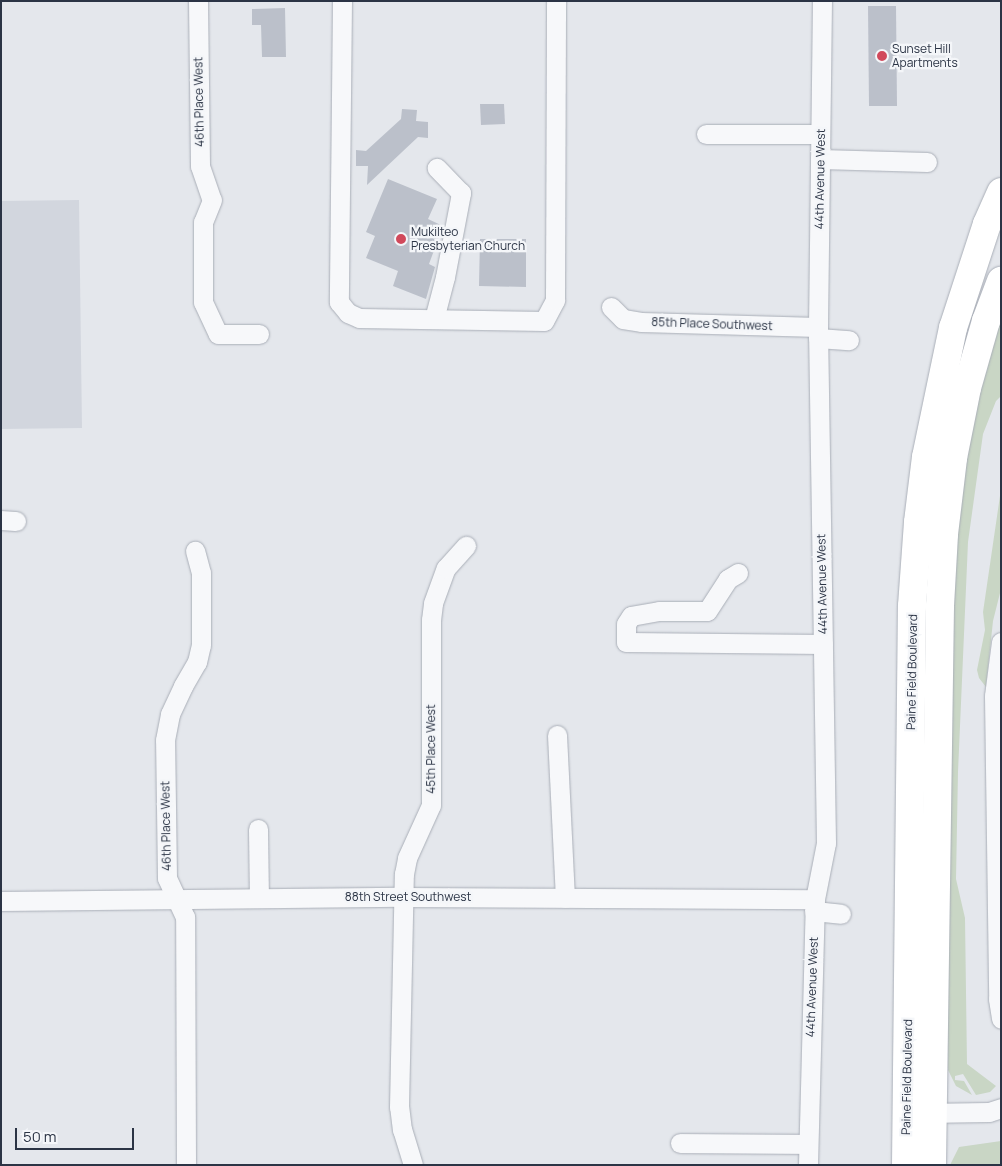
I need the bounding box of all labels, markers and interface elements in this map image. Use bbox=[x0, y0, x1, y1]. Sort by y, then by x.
place label: Sunset Hill Apartments bbox=[892, 42, 958, 70]
marker: Sunset Hill Apartments bbox=[876, 50, 888, 62]
street label: 46th Place West bbox=[191, 57, 207, 147]
street label: 44th Avenue West bbox=[812, 129, 828, 229]
place label: Mukilteo Presbyterian Church bbox=[411, 225, 525, 253]
marker: Mukilteo Presbyterian Church bbox=[395, 233, 407, 245]
street label: 85th Place Southwest bbox=[651, 315, 773, 333]
street label: 44th Avenue West bbox=[814, 534, 830, 634]
street label: Paine Field Boulevard bbox=[904, 614, 920, 730]
street label: 45th Place West bbox=[424, 704, 438, 794]
street label: 46th Place West bbox=[158, 781, 174, 871]
street label: 88th Street Southwest bbox=[345, 890, 471, 904]
street label: 44th Avenue West bbox=[803, 936, 821, 1038]
street label: Paine Field Boulevard bbox=[899, 1019, 915, 1135]
scale bar bbox=[18, 1118, 136, 1150]
text: 50 m bbox=[23, 1126, 57, 1147]

